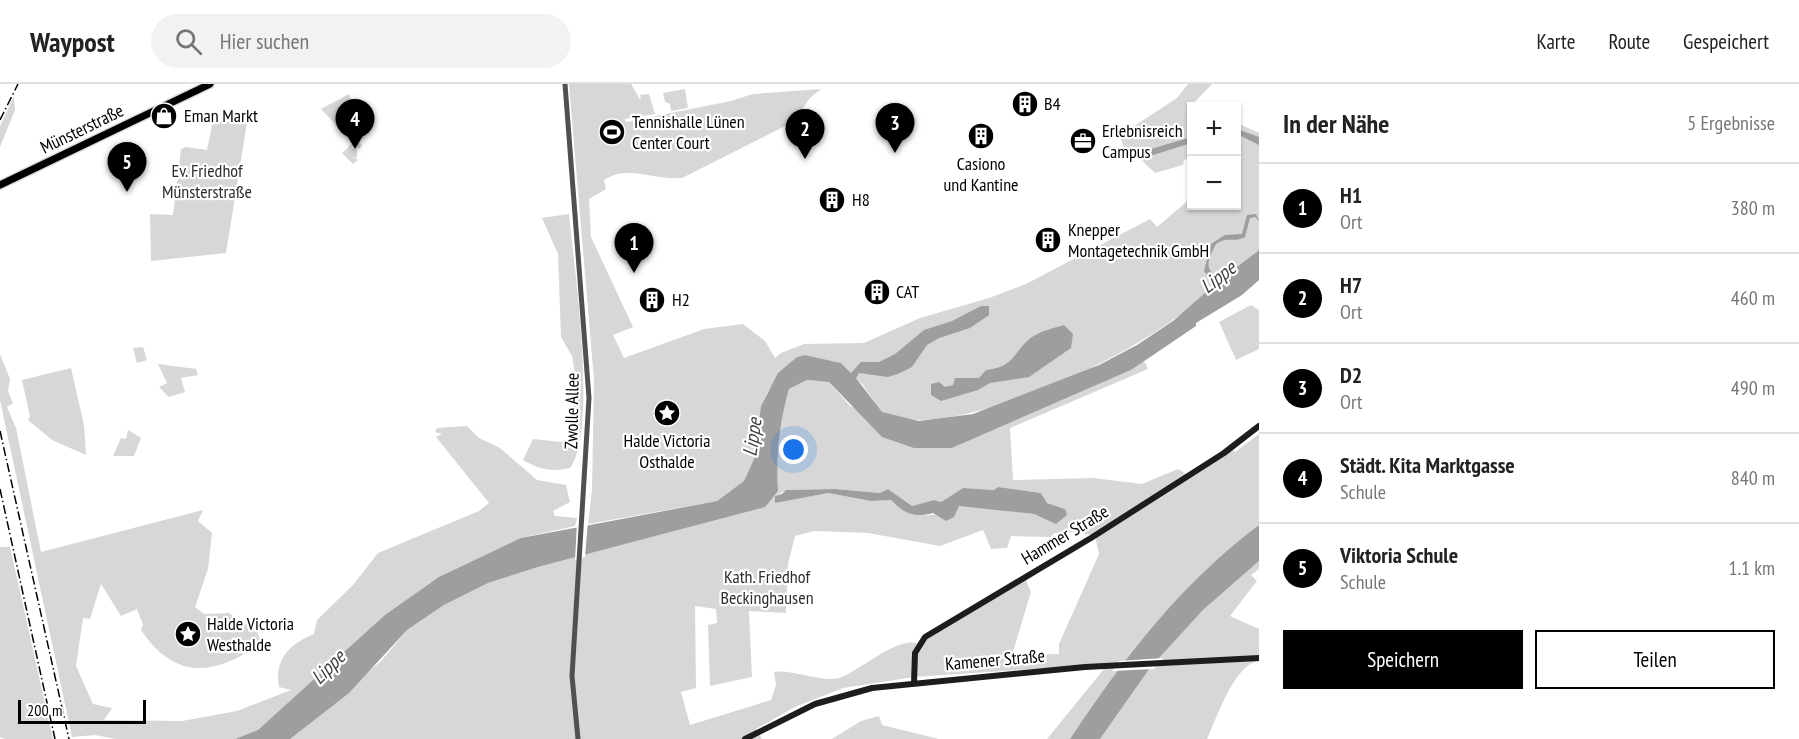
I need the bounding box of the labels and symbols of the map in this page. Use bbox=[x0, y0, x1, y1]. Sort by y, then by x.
building icon: B4 bbox=[1010, 89, 1040, 119]
place label: B4 bbox=[1044, 92, 1061, 115]
street label: Münsterstraße bbox=[36, 99, 127, 159]
pin: 4 bbox=[336, 100, 374, 149]
shop icon: Eman Markt bbox=[149, 101, 179, 131]
place label: Eman Markt bbox=[184, 104, 258, 127]
pin: 3 bbox=[876, 104, 914, 153]
place label: Tennishalle Lünen Center Court bbox=[632, 110, 745, 154]
pin: 2 bbox=[786, 110, 824, 159]
sports icon: Tennishalle Lünen Center Court bbox=[597, 117, 627, 147]
place label: Erlebnisreich Campus bbox=[1102, 119, 1183, 163]
building icon: Casiono und Kantine bbox=[966, 121, 996, 151]
office icon: Erlebnisreich Campus bbox=[1068, 126, 1098, 156]
pin: 5 bbox=[108, 142, 146, 192]
place label: Casiono und Kantine bbox=[943, 152, 1019, 196]
park label: Ev. Friedhof Münsterstraße bbox=[162, 159, 252, 203]
building icon: H8 bbox=[817, 185, 847, 215]
place label: H8 bbox=[852, 188, 870, 211]
place label: Knepper Montagetechnik GmbH bbox=[1068, 218, 1209, 262]
pin: 1 bbox=[614, 224, 654, 273]
building icon: Knepper Montagetechnik GmbH bbox=[1033, 225, 1063, 255]
water label: Lippe bbox=[1195, 254, 1242, 299]
building icon: CAT bbox=[862, 277, 892, 307]
place label: CAT bbox=[896, 280, 919, 303]
building icon: H2 bbox=[637, 285, 667, 315]
place label: H2 bbox=[672, 288, 690, 311]
street label: Zwolle Allee bbox=[559, 373, 584, 449]
place icon: Halde Victoria Osthalde bbox=[652, 398, 682, 428]
water label: Lippe bbox=[736, 415, 768, 458]
place label: Halde Victoria Osthalde bbox=[624, 429, 710, 473]
your location bbox=[779, 435, 808, 464]
street label: Hammer Straße bbox=[1017, 500, 1112, 570]
park label: Kath. Friedhof Beckinghausen bbox=[720, 565, 814, 609]
place label: Halde Victoria Westhalde bbox=[207, 612, 294, 656]
place icon: Halde Victoria Westhalde bbox=[173, 619, 203, 649]
water label: Lippe bbox=[305, 643, 352, 690]
street label: Kamener Straße bbox=[944, 644, 1046, 675]
scale bar bbox=[18, 697, 146, 724]

